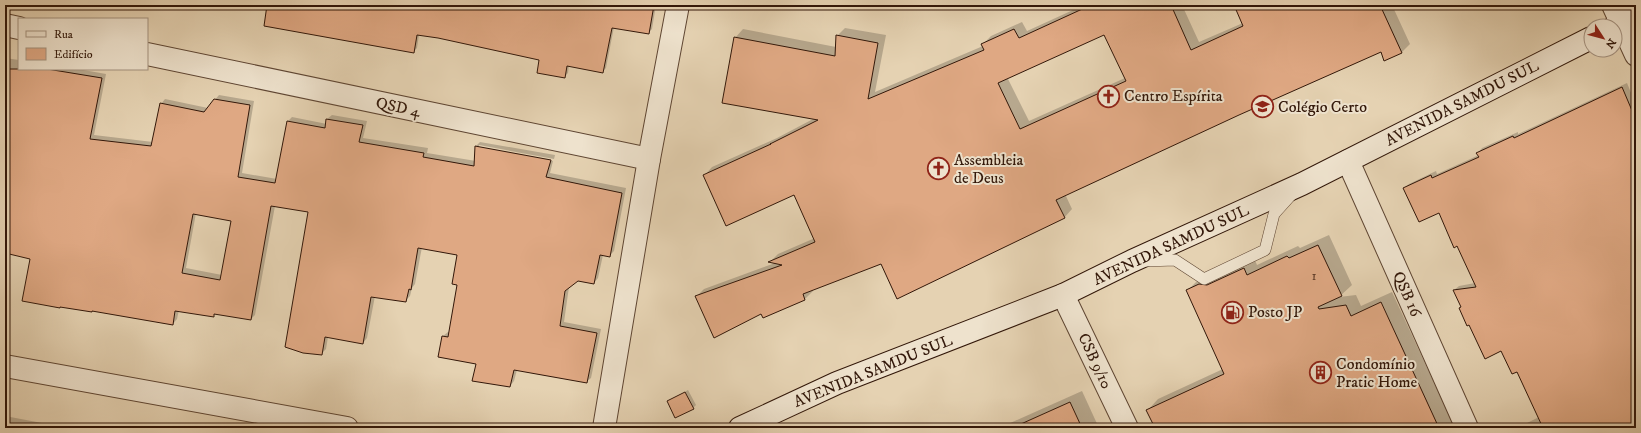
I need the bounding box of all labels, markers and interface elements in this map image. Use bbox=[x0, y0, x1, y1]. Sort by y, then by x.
legend bbox=[18, 18, 148, 70]
north arrow bbox=[1583, 18, 1623, 58]
text: Rua bbox=[54, 27, 74, 42]
text: N bbox=[1602, 36, 1619, 51]
text: Edifício bbox=[54, 47, 93, 62]
street label: AVENIDA SAMDU SUL bbox=[1382, 55, 1542, 150]
church icon: Centro Espírita bbox=[1095, 83, 1121, 109]
place label: Centro Espírita bbox=[1124, 86, 1223, 106]
street label: QSD 4 bbox=[374, 93, 423, 122]
school or university icon: Colégio Certo bbox=[1250, 94, 1276, 120]
place label: Colégio Certo bbox=[1278, 97, 1367, 117]
place label: Assembleia de Deus bbox=[954, 150, 1023, 188]
church icon: Assembleia de Deus bbox=[926, 156, 952, 182]
street label: AVENIDA SAMDU SUL bbox=[1090, 200, 1252, 290]
house number: 1 bbox=[1311, 267, 1317, 285]
street label: QSB 16 bbox=[1388, 268, 1426, 321]
fuel station icon: Posto JP bbox=[1220, 299, 1246, 325]
place label: Posto JP bbox=[1248, 302, 1302, 322]
street label: AVENIDA SAMDU SUL bbox=[791, 330, 956, 412]
street label: CSB 9/10 bbox=[1073, 330, 1117, 392]
place label: Condomínio Pratic Home bbox=[1336, 354, 1418, 392]
building icon: Condomínio Pratic Home bbox=[1307, 360, 1333, 386]

